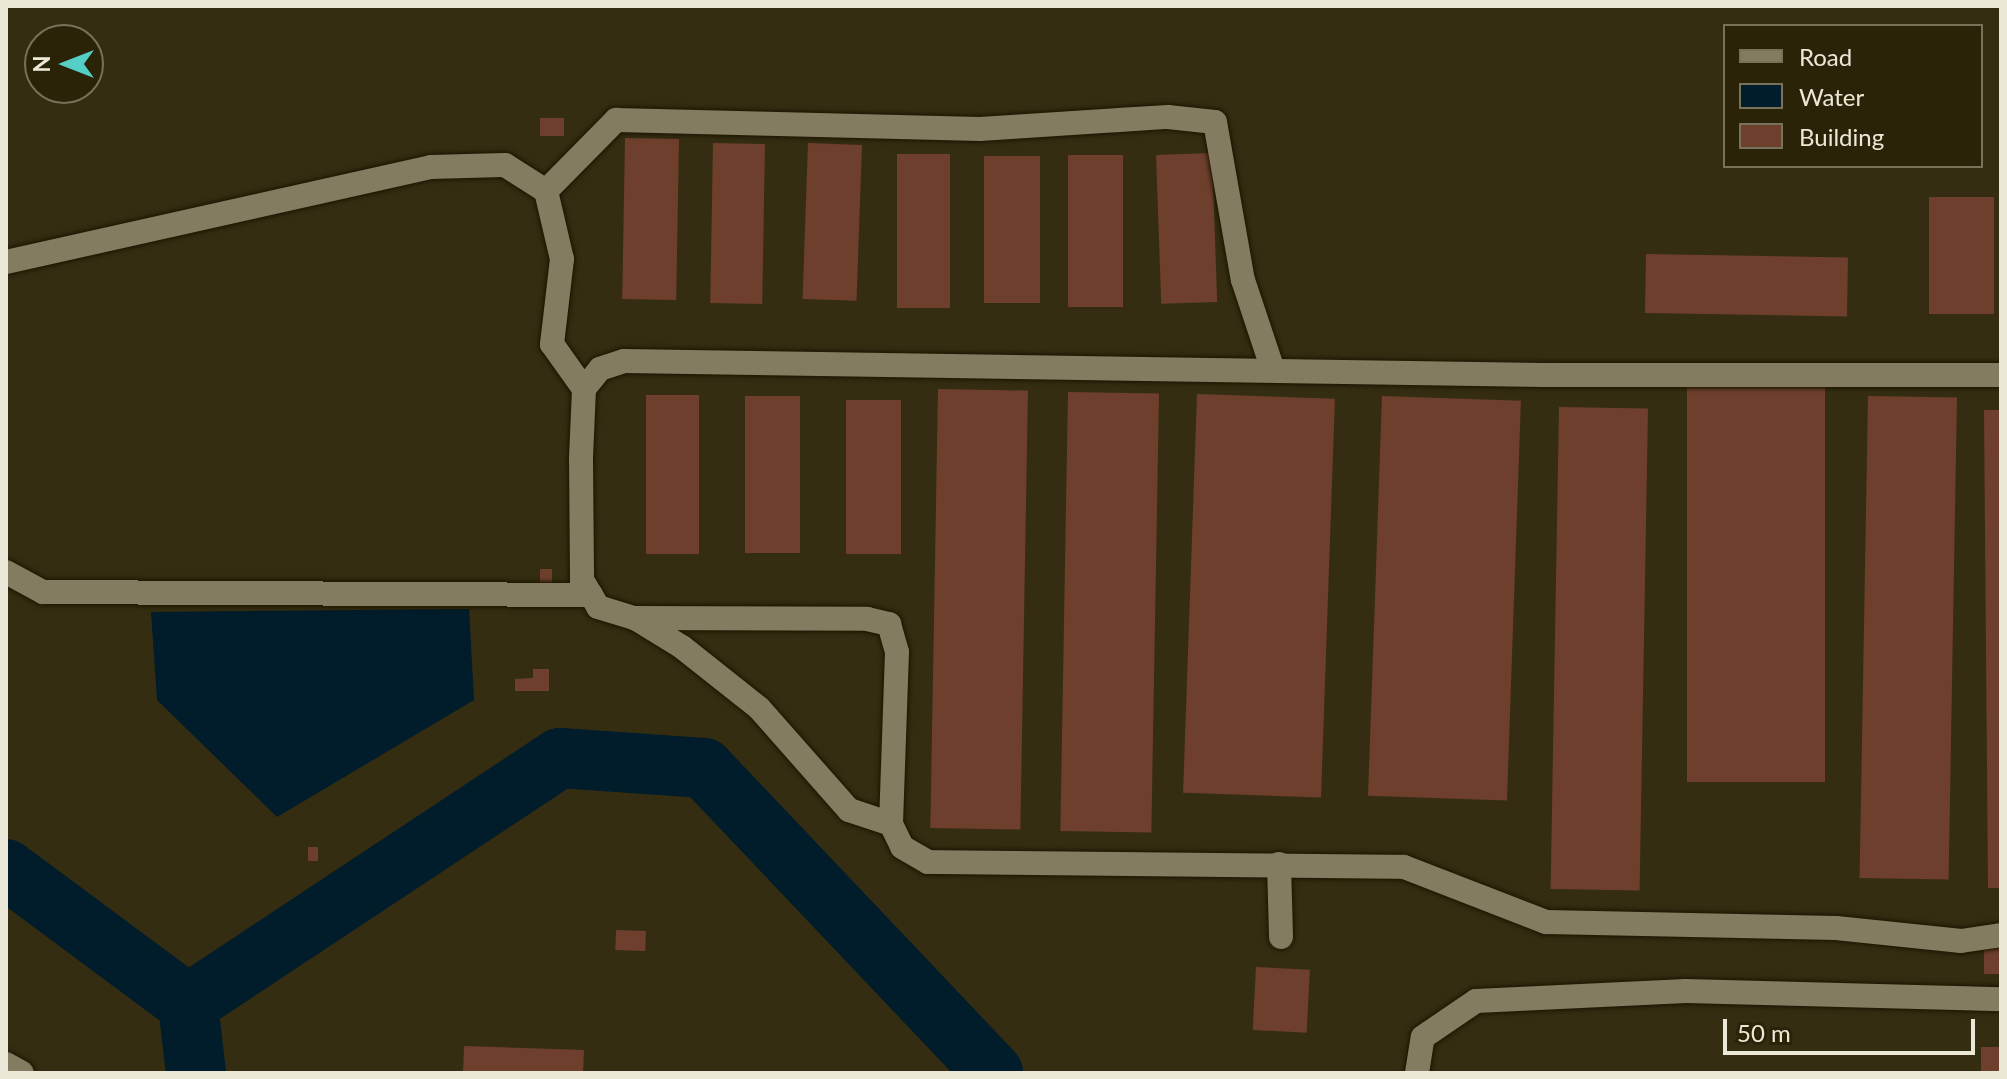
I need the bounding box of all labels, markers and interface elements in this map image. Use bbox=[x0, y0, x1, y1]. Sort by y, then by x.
north arrow bbox=[24, 24, 104, 104]
legend bbox=[1723, 24, 1983, 168]
text: Road bbox=[1799, 42, 1852, 71]
text: N bbox=[28, 56, 55, 72]
text: Water bbox=[1799, 82, 1864, 111]
text: Building bbox=[1799, 122, 1884, 151]
scale bar bbox=[1727, 1003, 1979, 1053]
text: 50 m bbox=[1737, 1018, 1791, 1047]

